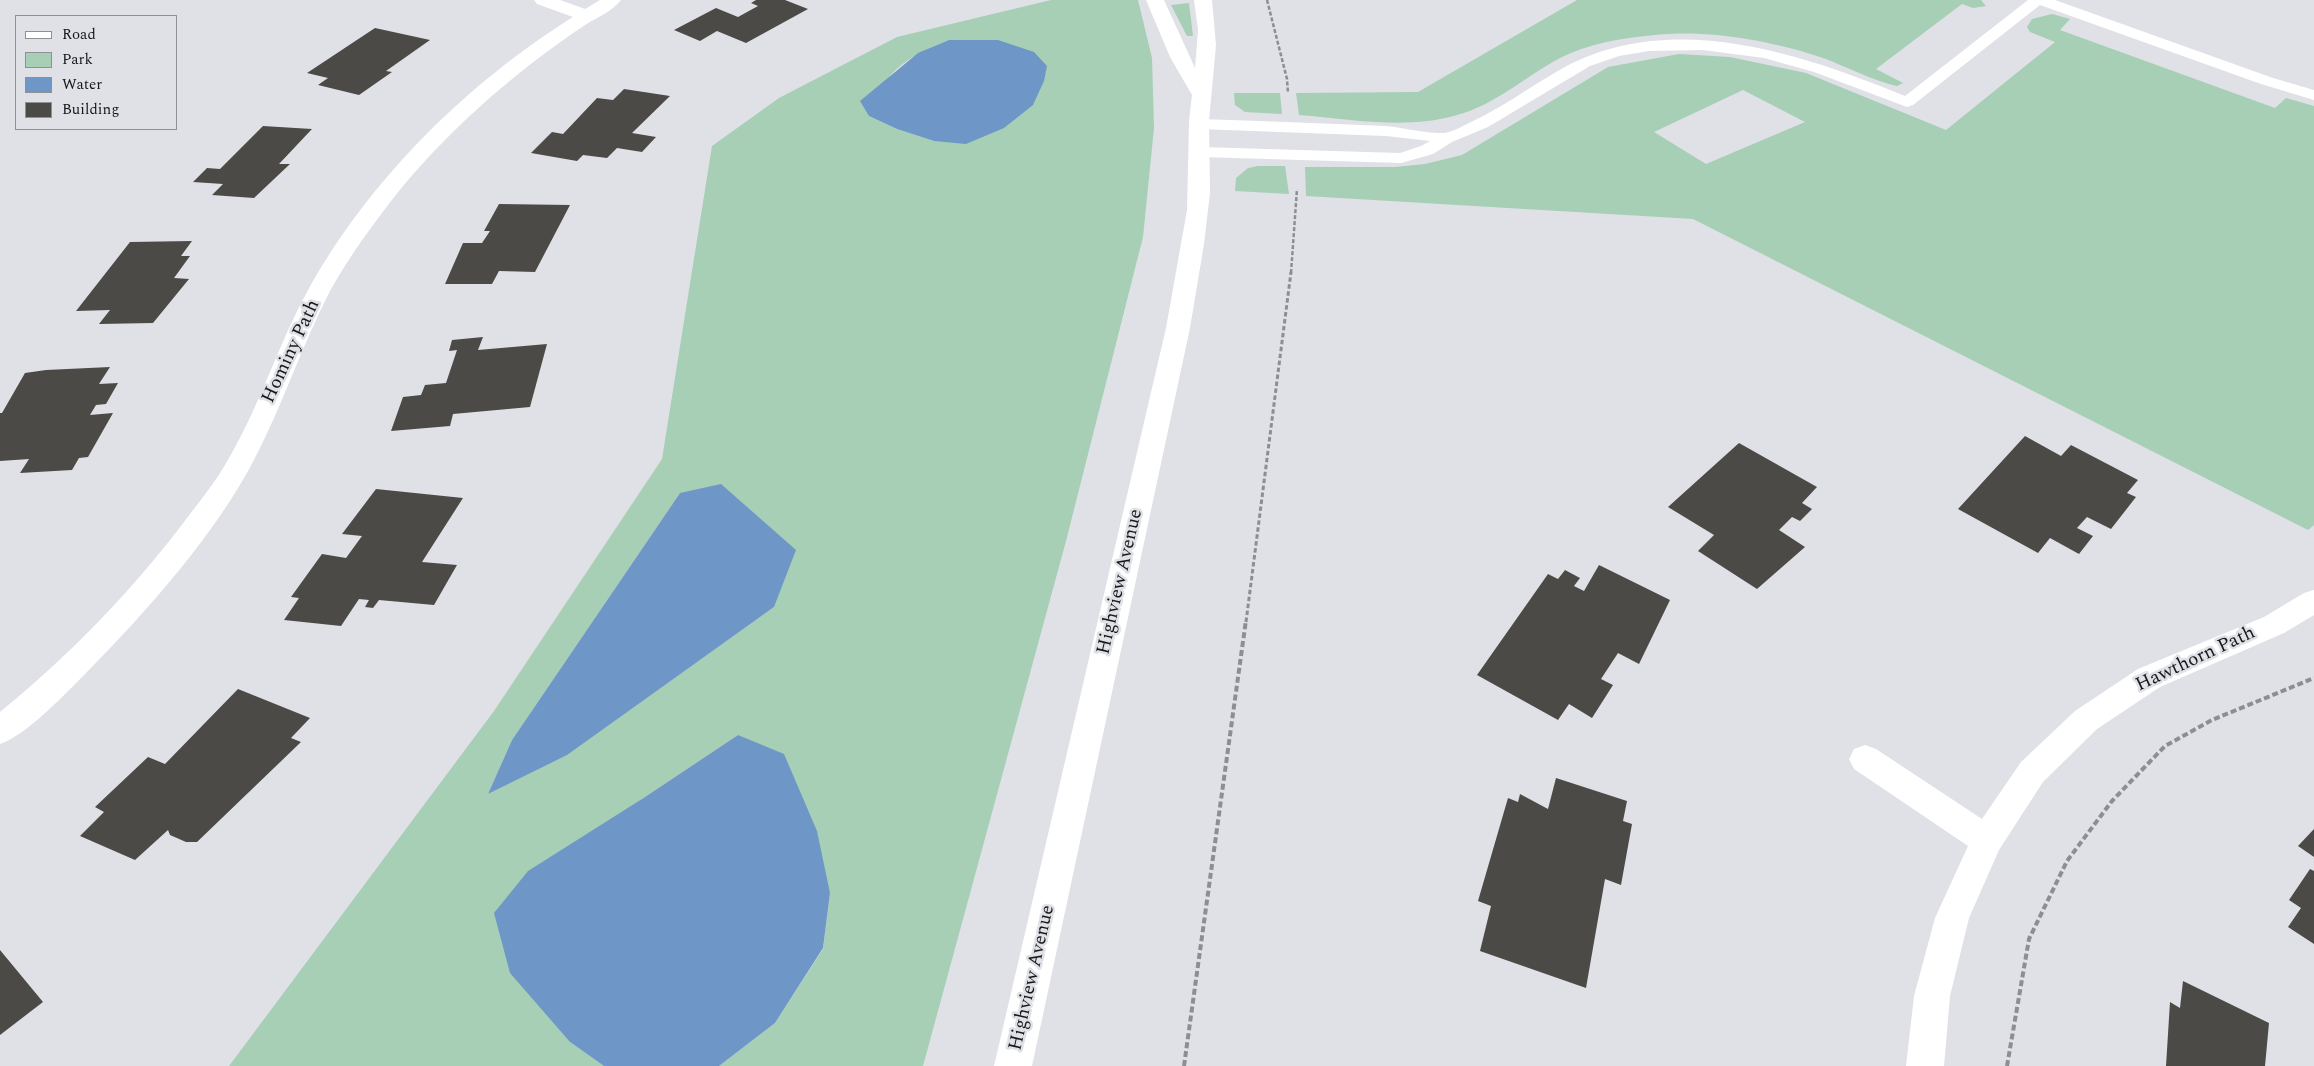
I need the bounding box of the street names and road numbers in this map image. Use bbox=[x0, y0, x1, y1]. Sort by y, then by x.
street label: Hominy Path bbox=[258, 297, 326, 407]
street label: Highview Avenue bbox=[1093, 507, 1149, 657]
street label: Hawthorn Path bbox=[2133, 622, 2259, 698]
street label: Highview Avenue bbox=[1005, 903, 1061, 1053]

